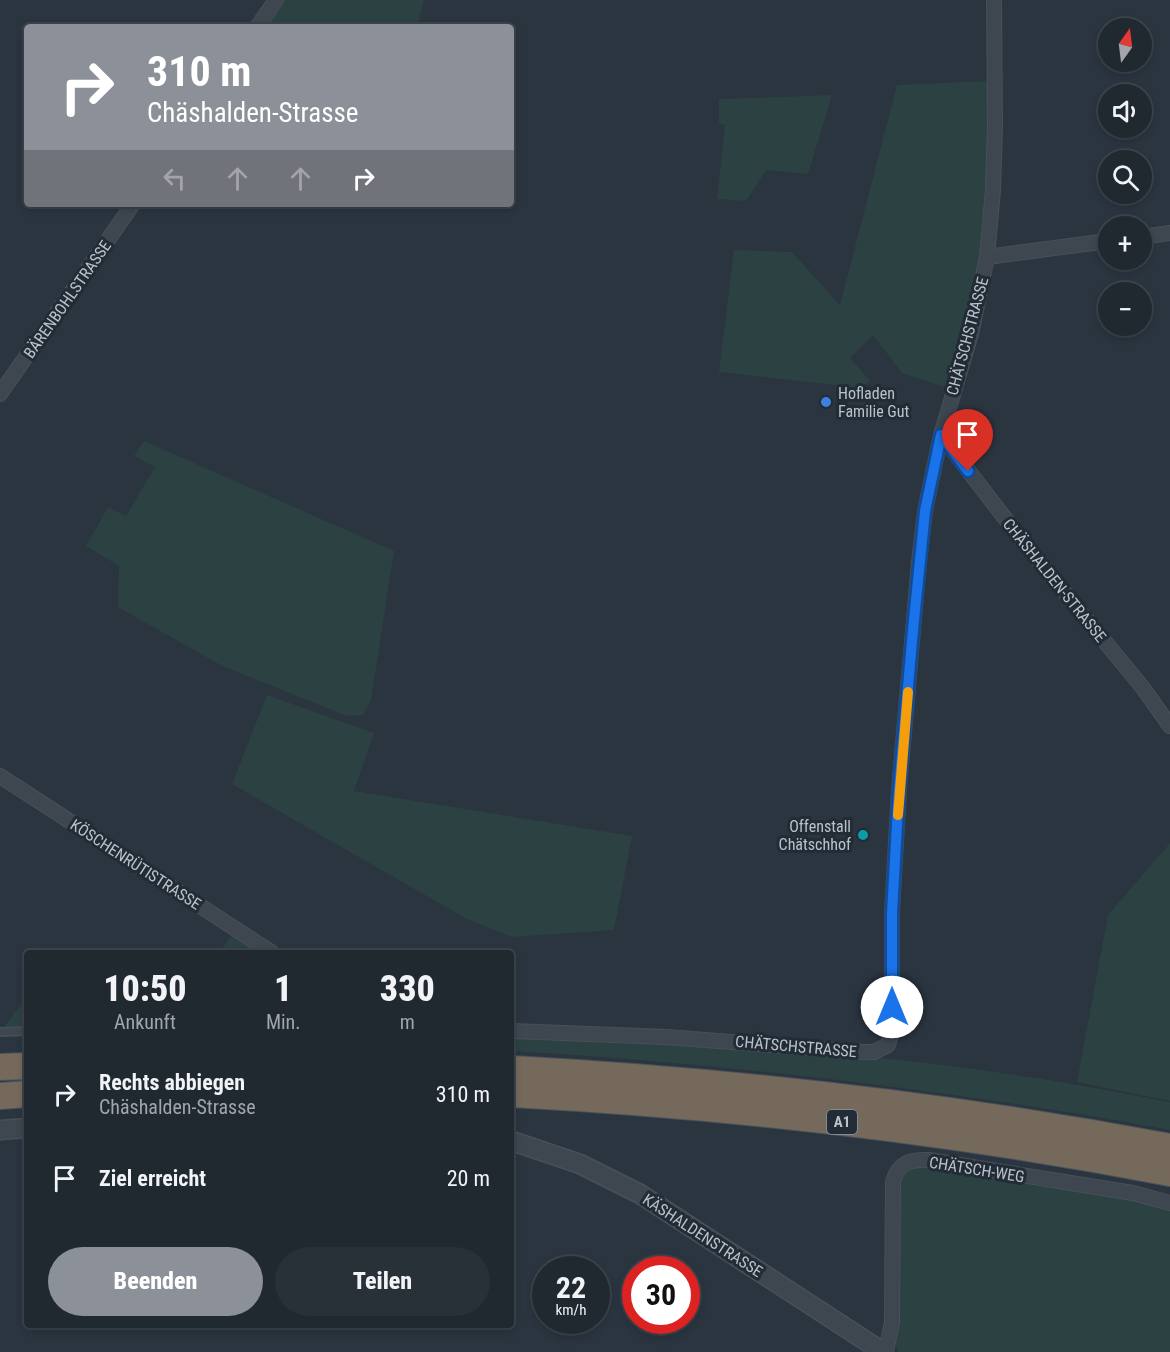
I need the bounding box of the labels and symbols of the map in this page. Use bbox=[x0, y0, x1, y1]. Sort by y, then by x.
north arrow bbox=[1098, 18, 1152, 72]
street label: BÄRENBOHLSTRASSE bbox=[20, 237, 115, 362]
street label: CHÄTSCHSTRASSE bbox=[943, 275, 992, 397]
place label: Hofladen Familie Gut bbox=[838, 384, 910, 421]
marker: Hofladen Familie Gut bbox=[819, 395, 833, 409]
pin bbox=[942, 409, 993, 471]
street label: CHÄSHALDEN-STRASSE bbox=[999, 515, 1110, 646]
street label: KÖSCHENRÜTISTRASSE bbox=[67, 815, 205, 914]
place label: Offenstall Chätschhof bbox=[779, 817, 851, 854]
marker: Offenstall Chätschhof bbox=[856, 828, 870, 842]
position arrow bbox=[860, 975, 924, 1039]
street label: CHÄTSCHSTRASSE bbox=[734, 1032, 857, 1061]
road number: A1 bbox=[827, 1110, 857, 1134]
street label: CHÄTSCH-WEG bbox=[928, 1153, 1026, 1186]
street label: KÄSHALDENSTRASSE bbox=[639, 1190, 766, 1281]
speed limit sign: 30 bbox=[622, 1256, 700, 1334]

